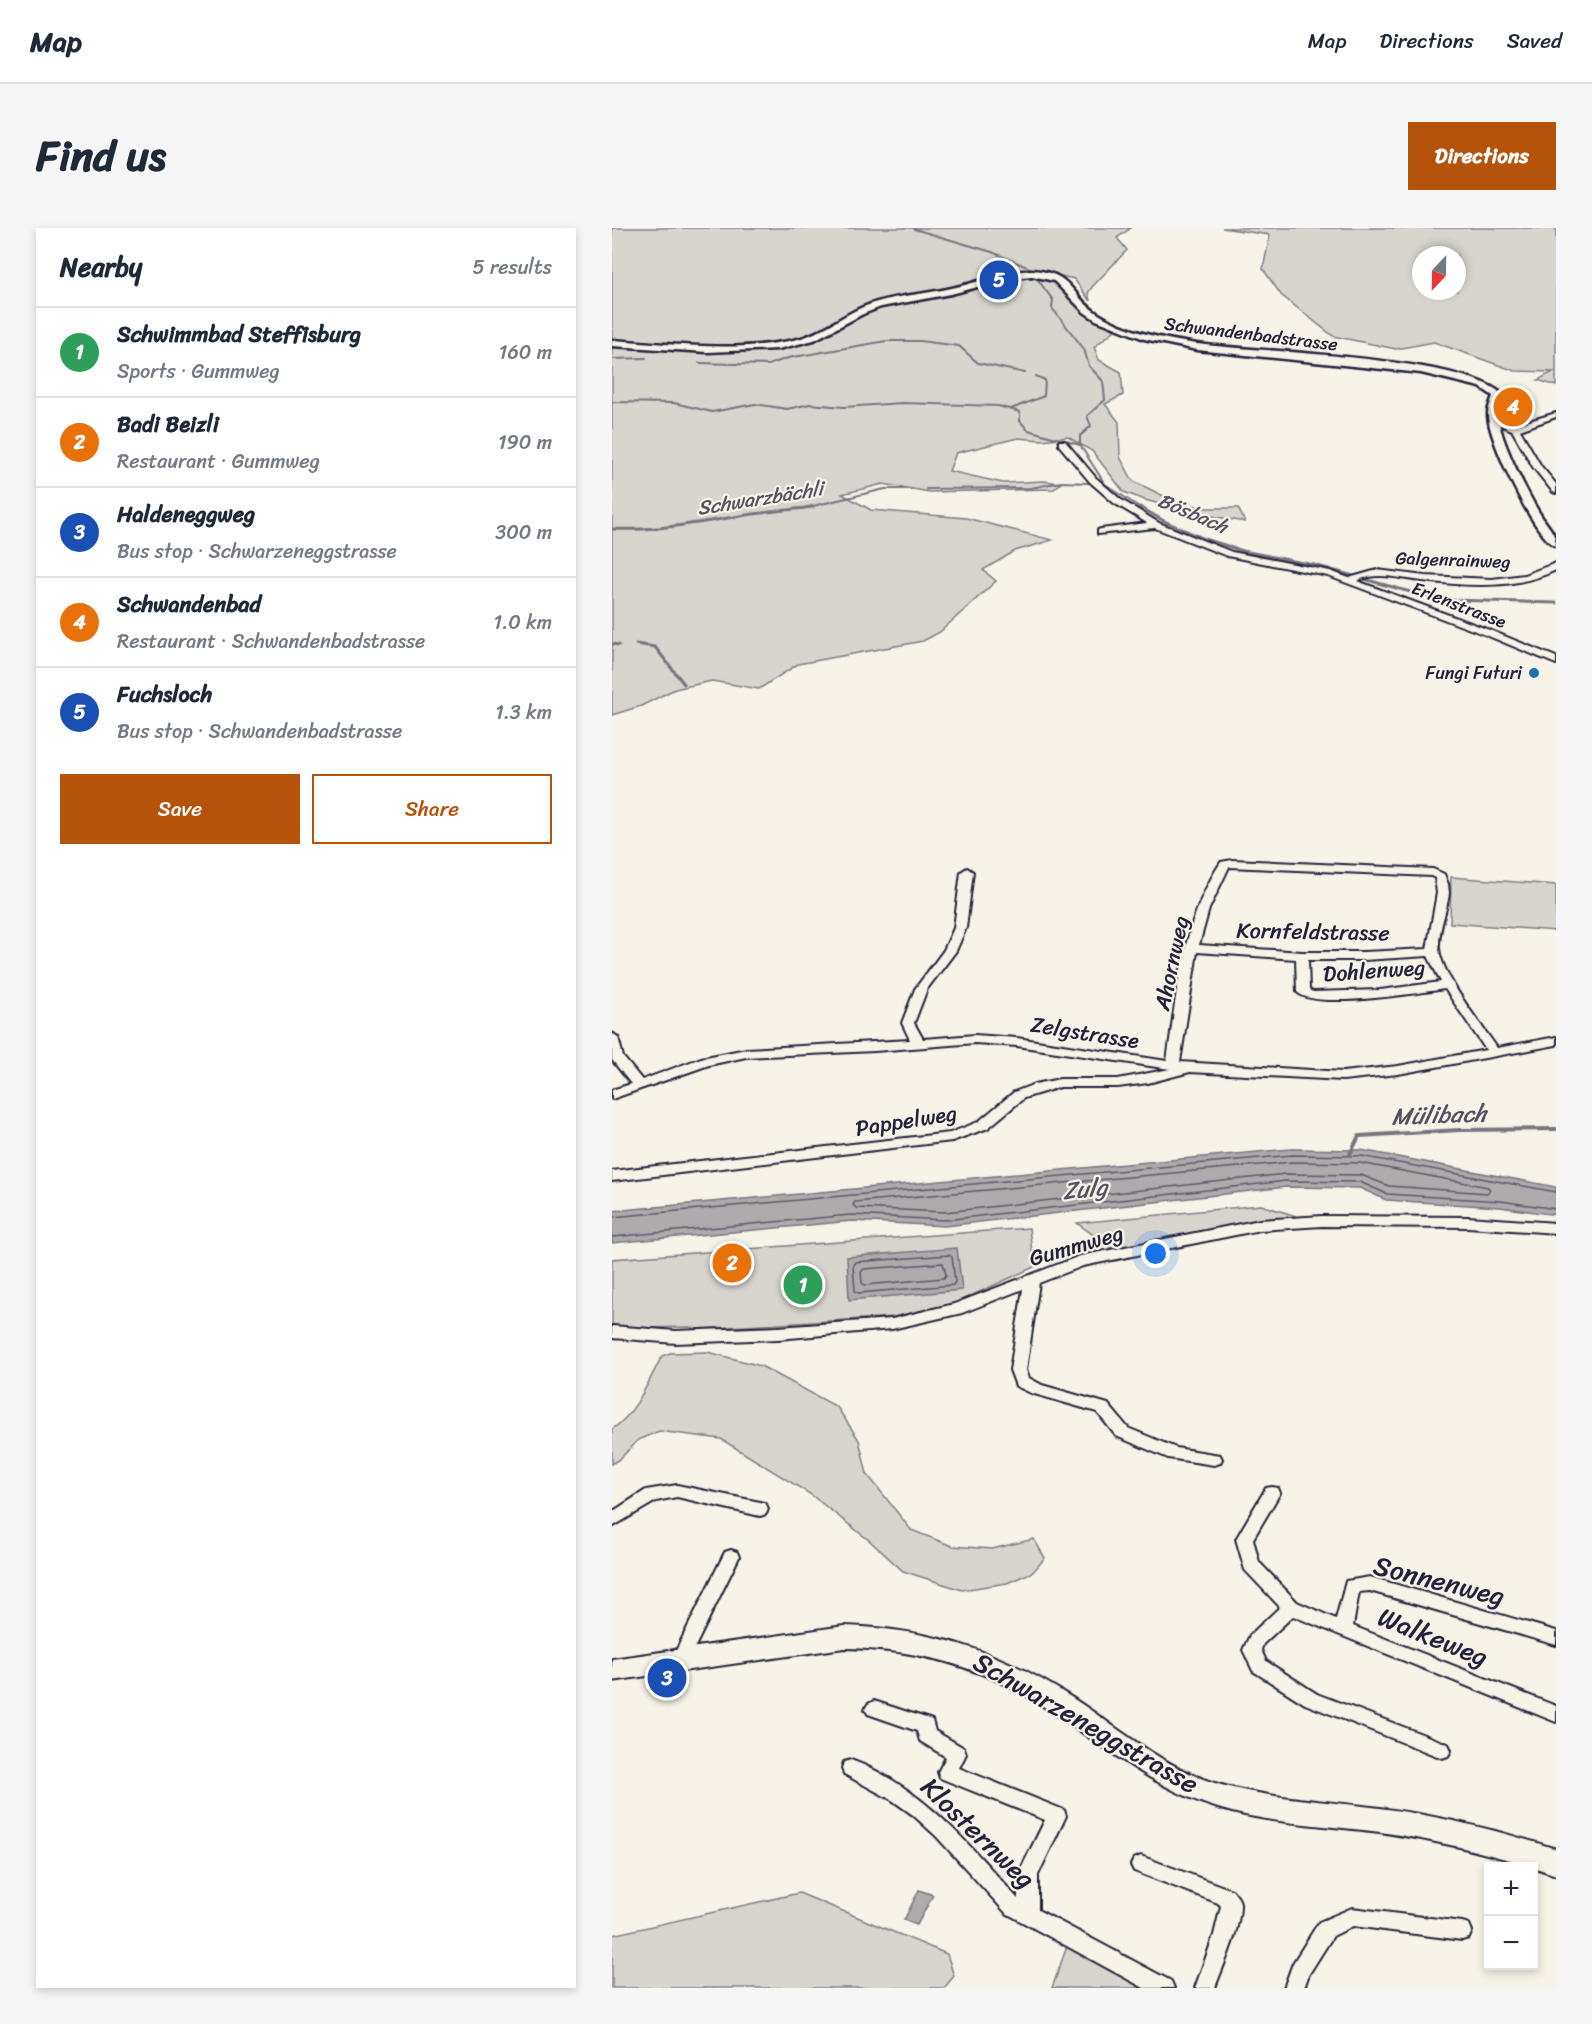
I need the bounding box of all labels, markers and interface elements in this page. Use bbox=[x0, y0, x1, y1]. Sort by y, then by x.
text: Map bbox=[30, 17, 82, 66]
text: Map bbox=[1308, 22, 1346, 60]
text: Directions bbox=[1379, 22, 1474, 60]
text: Saved bbox=[1507, 22, 1562, 60]
text: Find us bbox=[36, 119, 166, 193]
button: Directions bbox=[1408, 122, 1556, 190]
text: Nearby bbox=[60, 244, 142, 290]
north arrow bbox=[1412, 246, 1466, 300]
text: 5 results bbox=[473, 250, 552, 285]
pin: 5 bbox=[980, 257, 1018, 302]
street label: Schwandenbadstrasse bbox=[1163, 307, 1339, 361]
text: Schwimmbad Steffisburg bbox=[117, 315, 361, 354]
text: 1 bbox=[75, 335, 84, 370]
text: 160 m bbox=[499, 335, 552, 370]
text: Sports · Gummweg bbox=[117, 354, 280, 389]
pin: 4 bbox=[1494, 384, 1532, 429]
text: Badi Beizli bbox=[117, 405, 219, 444]
text: 2 bbox=[74, 425, 85, 460]
text: 190 m bbox=[498, 425, 552, 460]
text: Restaurant · Gummweg bbox=[117, 444, 320, 479]
water label: Schwarzbächli bbox=[695, 471, 830, 526]
water label: Bösbach bbox=[1152, 483, 1235, 544]
text: Haldeneggweg bbox=[117, 495, 255, 534]
text: 3 bbox=[74, 515, 85, 550]
text: 300 m bbox=[495, 515, 552, 550]
text: Bus stop · Schwarzeneggstrasse bbox=[117, 534, 397, 569]
street label: Galgenrainweg bbox=[1395, 542, 1511, 578]
street label: Erlenstrasse bbox=[1407, 572, 1511, 638]
text: Schwandenbad bbox=[117, 585, 261, 624]
text: 4 bbox=[73, 605, 86, 640]
text: 1.0 km bbox=[494, 605, 552, 640]
text: Restaurant · Schwandenbadstrasse bbox=[117, 624, 425, 659]
place label: Fungi Futuri bbox=[1425, 657, 1523, 689]
marker: Fungi Futuri bbox=[1527, 666, 1541, 680]
text: Fuchsloch bbox=[117, 675, 212, 714]
text: 5 bbox=[73, 695, 86, 730]
text: 1.3 km bbox=[495, 695, 552, 730]
text: Bus stop · Schwandenbadstrasse bbox=[117, 714, 402, 749]
button: Save bbox=[60, 774, 300, 844]
button: Share bbox=[312, 774, 552, 844]
street label: Kornfeldstrasse bbox=[1236, 911, 1390, 952]
street label: Ahornweg bbox=[1142, 912, 1201, 1015]
street label: Dohlenweg bbox=[1322, 947, 1426, 994]
street label: Zelgstrasse bbox=[1028, 1005, 1142, 1060]
water label: Mülibach bbox=[1391, 1092, 1490, 1138]
street label: Pappelweg bbox=[853, 1093, 960, 1148]
water label: Zulg bbox=[1060, 1165, 1112, 1212]
street label: Gummweg bbox=[1024, 1213, 1128, 1278]
your location bbox=[1141, 1239, 1170, 1268]
pin: 2 bbox=[712, 1240, 752, 1286]
pin: 1 bbox=[784, 1262, 822, 1308]
street label: Sonnenweg bbox=[1368, 1542, 1510, 1620]
street label: Walkeweg bbox=[1370, 1593, 1496, 1681]
street label: Schwarzeneggstrasse bbox=[964, 1639, 1208, 1807]
pin: 3 bbox=[648, 1656, 686, 1700]
street label: Klosternweg bbox=[909, 1765, 1047, 1901]
map controls bbox=[1484, 1862, 1538, 1970]
button: + bbox=[1484, 1862, 1538, 1916]
button: − bbox=[1484, 1916, 1538, 1970]

